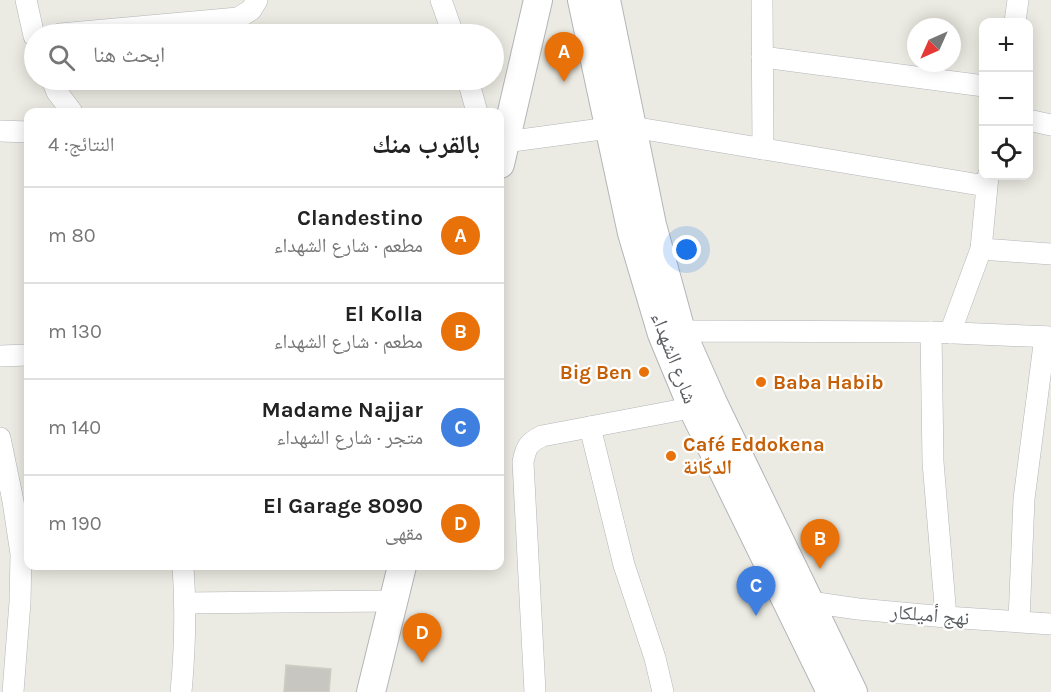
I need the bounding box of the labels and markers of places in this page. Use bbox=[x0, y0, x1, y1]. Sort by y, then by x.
pin: A bbox=[544, 32, 584, 82]
place label: Big Ben bbox=[560, 361, 632, 384]
marker: Big Ben bbox=[637, 365, 651, 379]
place label: Baba Habib bbox=[773, 371, 884, 394]
marker: Baba Habib bbox=[754, 375, 768, 389]
place label: Café Eddokena الدكّانة bbox=[683, 433, 825, 479]
marker: Café Eddokena الدكّانة bbox=[664, 449, 678, 463]
pin: B bbox=[800, 520, 840, 569]
pin: C bbox=[736, 566, 776, 616]
pin: D bbox=[402, 614, 442, 663]

